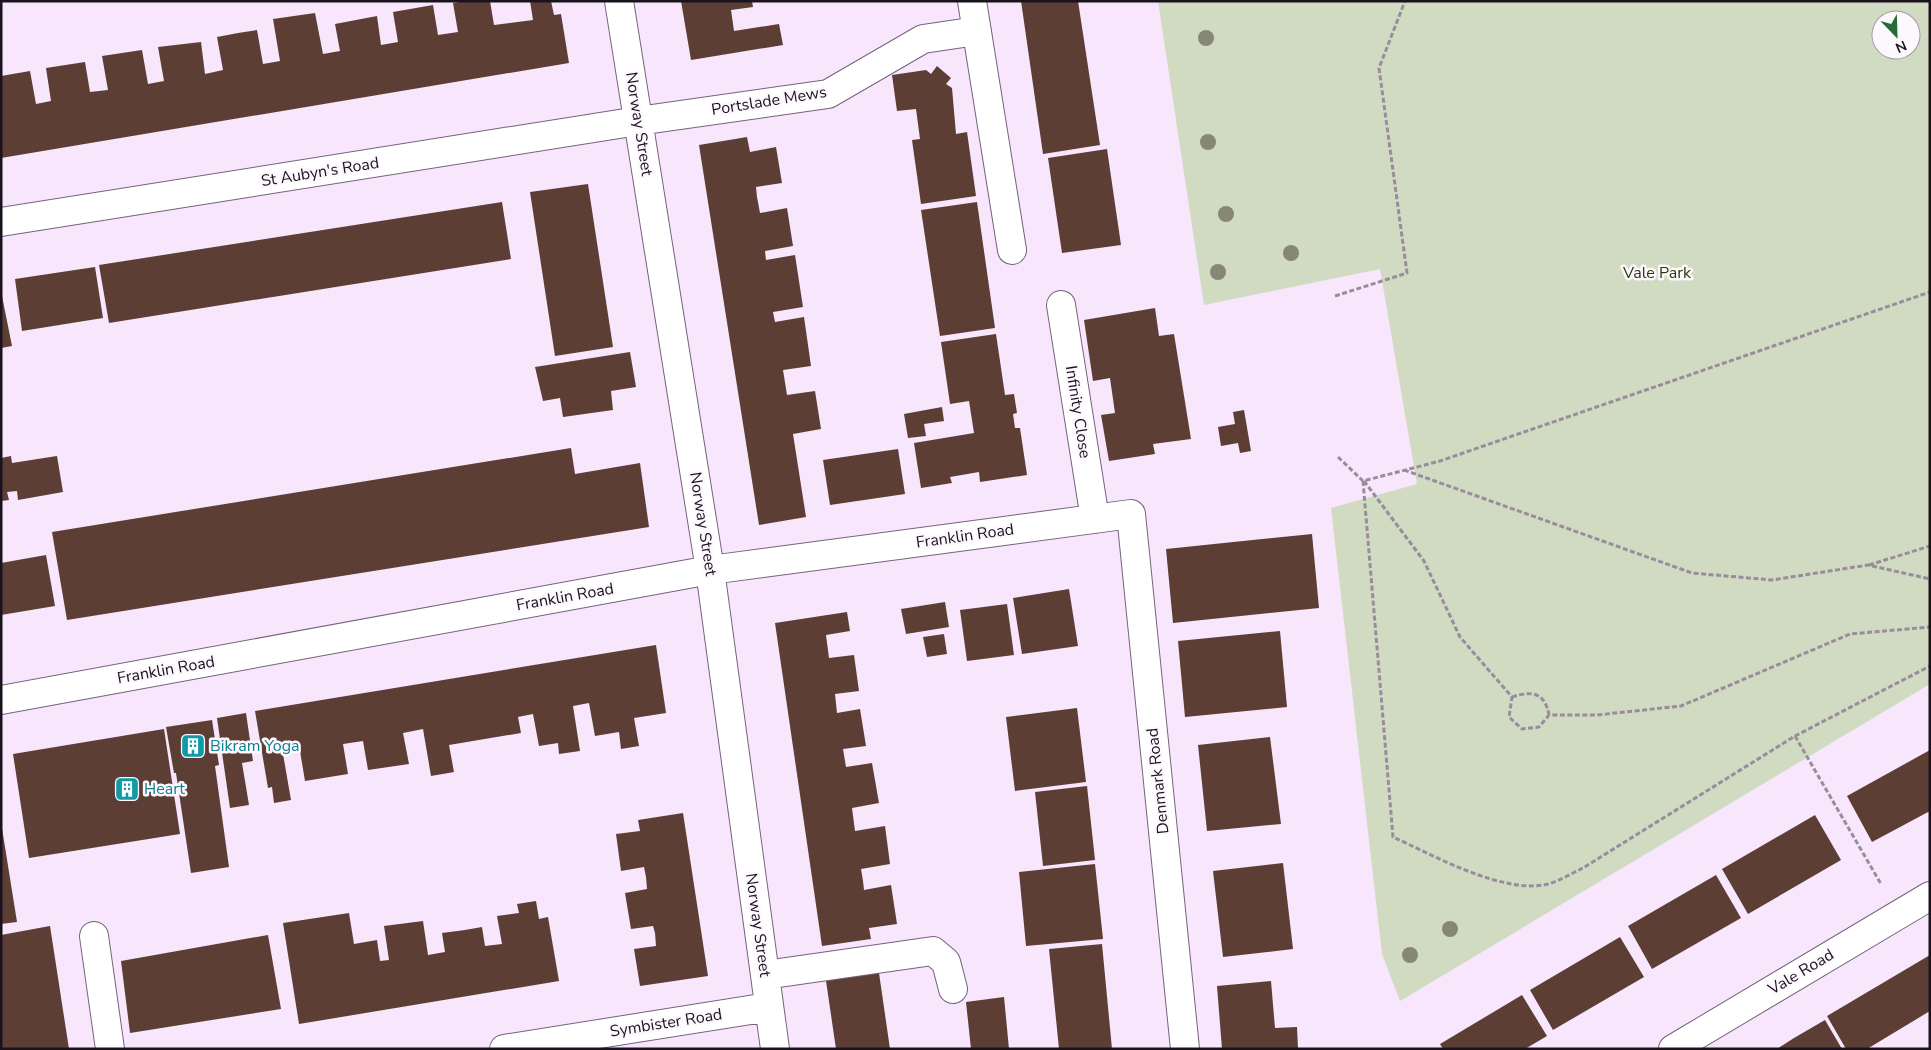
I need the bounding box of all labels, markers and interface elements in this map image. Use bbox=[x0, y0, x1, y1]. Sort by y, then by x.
north arrow bbox=[1871, 10, 1921, 60]
text: N bbox=[1892, 36, 1909, 57]
street label: Norway Street bbox=[620, 71, 658, 178]
street label: Portslade Mews bbox=[710, 81, 828, 121]
street label: St Aubyn's Road bbox=[259, 152, 381, 192]
park label: Vale Park bbox=[1622, 262, 1692, 284]
street label: Infinity Close bbox=[1060, 364, 1096, 460]
street label: Norway Street bbox=[684, 471, 722, 578]
street label: Franklin Road bbox=[915, 518, 1015, 554]
street label: Franklin Road bbox=[514, 578, 616, 616]
street label: Franklin Road bbox=[115, 651, 217, 689]
street label: Denmark Road bbox=[1141, 727, 1175, 835]
building icon: Bikram Yoga bbox=[180, 733, 206, 759]
place label: Bikram Yoga bbox=[210, 735, 300, 757]
building icon: Heart bbox=[114, 776, 140, 802]
place label: Heart bbox=[144, 778, 185, 800]
street label: Norway Street bbox=[740, 872, 776, 979]
street label: Vale Road bbox=[1763, 944, 1838, 1001]
street label: Symbister Road bbox=[608, 1003, 724, 1043]

